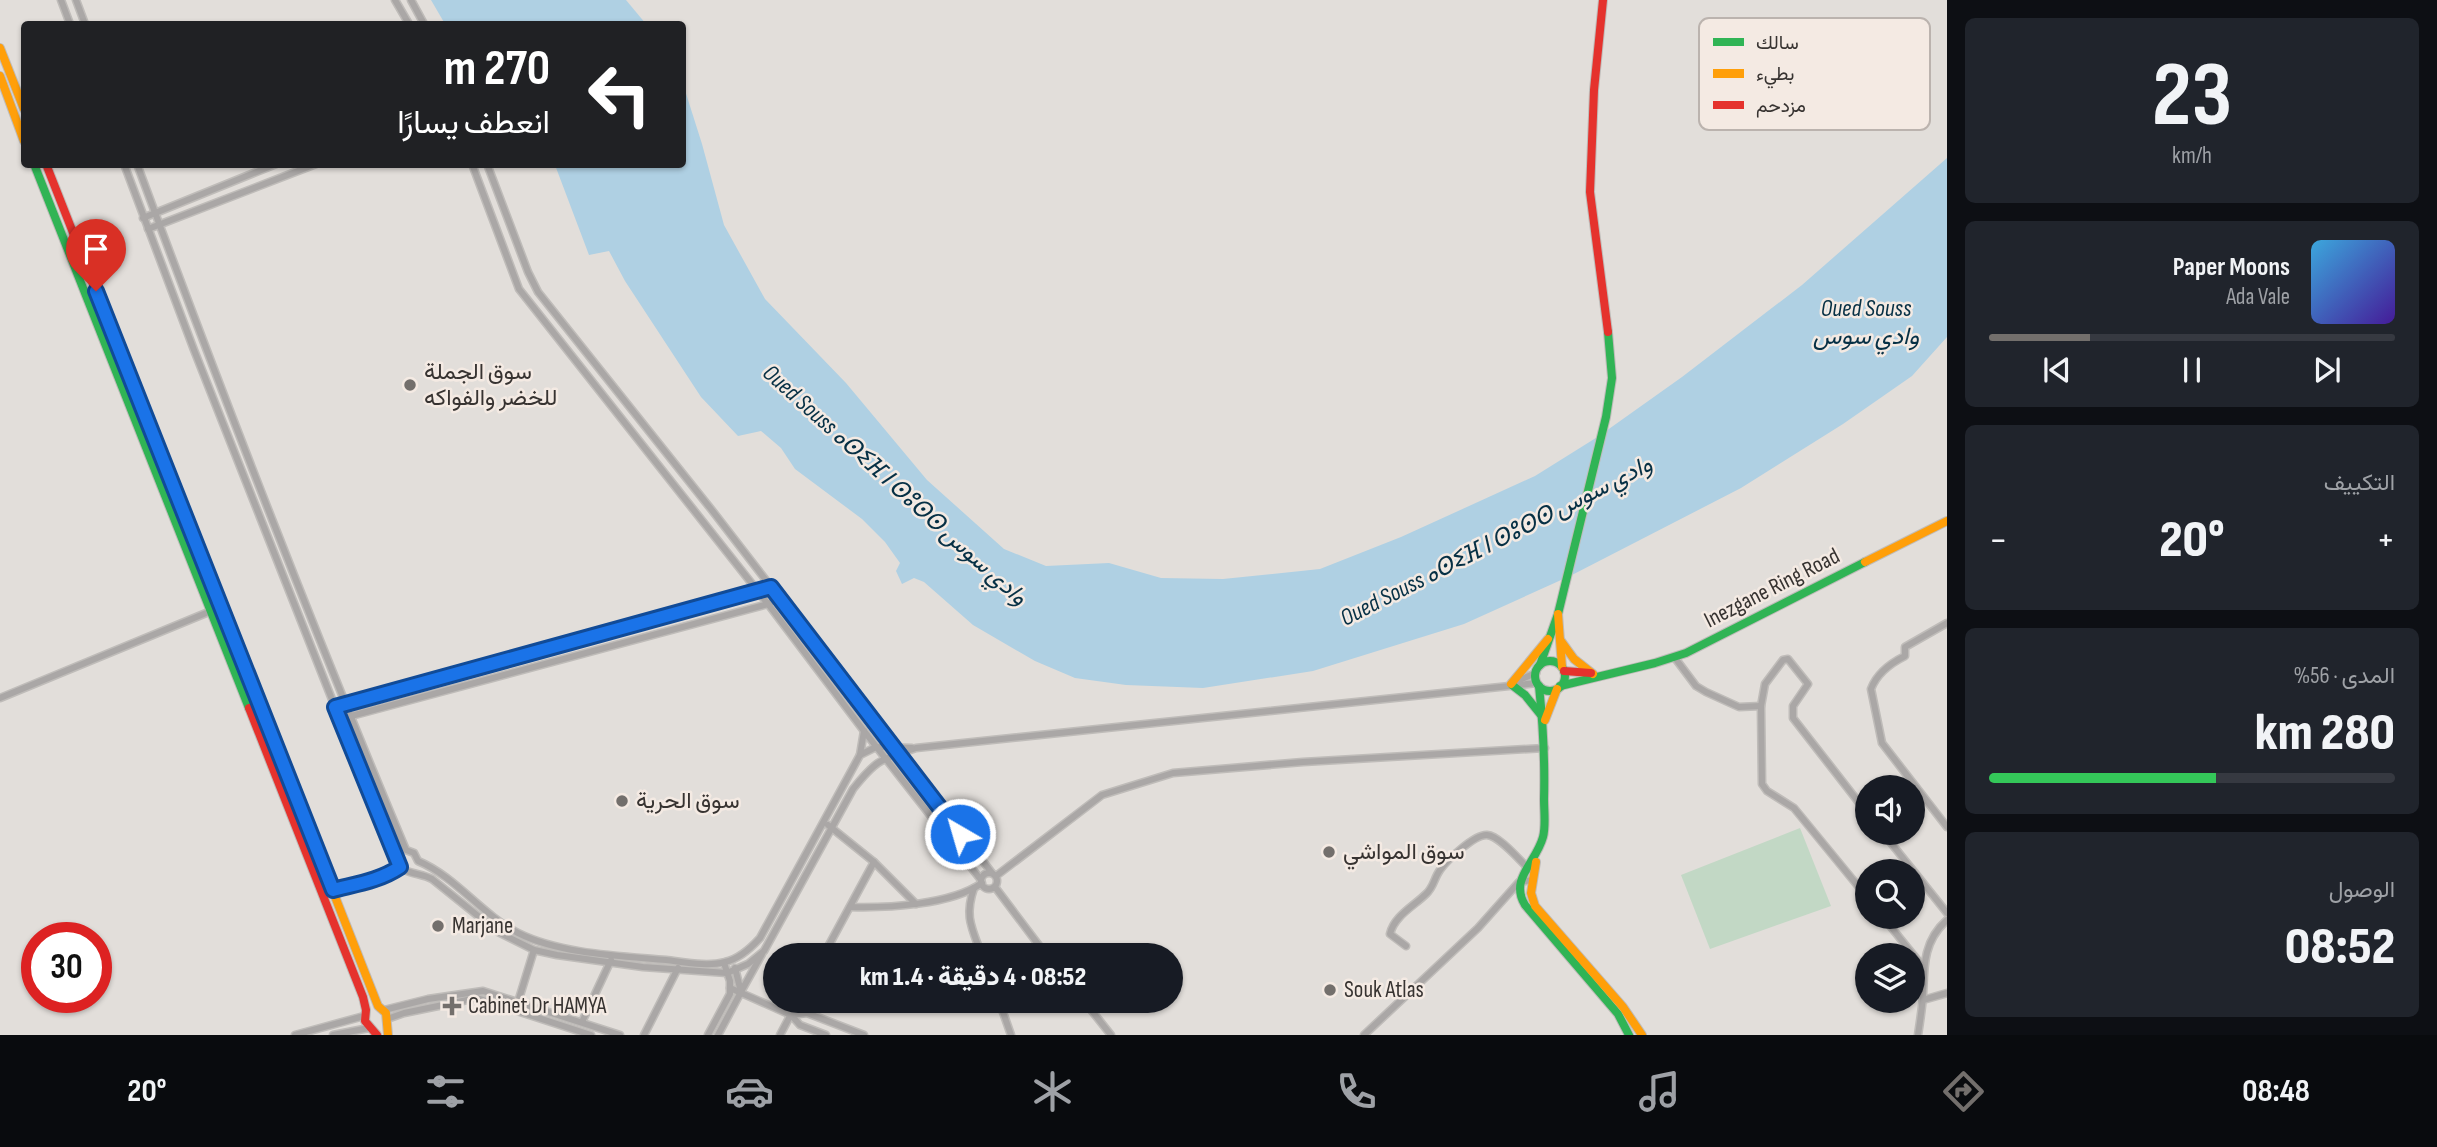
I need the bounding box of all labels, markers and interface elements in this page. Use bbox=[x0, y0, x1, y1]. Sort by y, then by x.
legend bbox=[1699, 18, 1930, 130]
text: سالك bbox=[1756, 32, 1799, 55]
text: 270 m bbox=[444, 40, 550, 99]
text: 23 bbox=[2152, 42, 2232, 151]
icon: left bbox=[574, 49, 665, 140]
text: بطيء bbox=[1756, 63, 1794, 89]
text: مزدحم bbox=[1756, 95, 1806, 118]
text: انعطف يسارًا bbox=[397, 104, 550, 143]
text: km/h bbox=[2172, 142, 2212, 170]
pin bbox=[66, 219, 126, 291]
icon: arrive bbox=[77, 230, 115, 268]
text: Paper Moons bbox=[2173, 252, 2290, 283]
text: Ada Vale bbox=[2226, 283, 2290, 311]
water label: Oued Souss وادي سوس bbox=[1813, 294, 1920, 355]
icon: previous bbox=[2038, 351, 2076, 389]
icon: pause bbox=[2173, 351, 2211, 389]
icon: next bbox=[2308, 351, 2346, 389]
place label: سوق الجملة للخضر والفواكه bbox=[424, 358, 557, 412]
water label: Oued Souss ⴰⵙⵉⴼ ⵏ ⵙⵓⵙⵙ وادي سوس bbox=[754, 358, 1034, 615]
marker: سوق الجملة للخضر والفواكه bbox=[402, 377, 418, 393]
water label: Oued Souss ⴰⵙⵉⴼ ⵏ ⵙⵓⵙⵙ وادي سوس bbox=[1335, 449, 1659, 636]
text: التكييف bbox=[2324, 469, 2395, 497]
text: 20° bbox=[2159, 509, 2225, 572]
text: − bbox=[1989, 518, 2008, 563]
text: + bbox=[2376, 518, 2395, 563]
street label: Inezgane Ring Road bbox=[1700, 542, 1844, 634]
text: المدى · 56% bbox=[2294, 662, 2395, 690]
text: 280 km bbox=[2255, 702, 2395, 765]
map controls bbox=[1855, 775, 1925, 1013]
button: sound bbox=[1855, 775, 1925, 845]
place label: سوق الحرية bbox=[636, 787, 740, 815]
marker: سوق الحرية bbox=[614, 793, 630, 809]
position arrow bbox=[923, 797, 997, 871]
place label: سوق المواشي bbox=[1343, 838, 1465, 870]
marker: سوق المواشي bbox=[1321, 844, 1337, 860]
button: search bbox=[1855, 859, 1925, 929]
text: الوصول bbox=[2329, 876, 2395, 904]
place label: Marjane bbox=[452, 912, 513, 940]
text: 08:52 bbox=[2285, 916, 2395, 979]
marker: Marjane bbox=[430, 918, 446, 934]
speed limit sign: 30 bbox=[21, 922, 112, 1013]
button: layers bbox=[1855, 943, 1925, 1013]
text: 08:52 · 4 دقيقة · 1.4 km bbox=[860, 962, 1086, 993]
place label: Souk Atlas bbox=[1344, 976, 1424, 1004]
marker: Souk Atlas bbox=[1322, 982, 1338, 998]
place label: Cabinet Dr HAMYA bbox=[468, 992, 607, 1020]
marker: Cabinet Dr HAMYA bbox=[442, 996, 462, 1016]
icon: filters bbox=[421, 1067, 470, 1116]
icon: car bbox=[725, 1067, 774, 1116]
icon: climate bbox=[1028, 1067, 1077, 1116]
icon: phone bbox=[1332, 1067, 1381, 1116]
icon: music bbox=[1635, 1067, 1684, 1116]
icon: directions bbox=[1939, 1067, 1988, 1116]
text: 20° bbox=[127, 1072, 167, 1111]
text: 08:48 bbox=[2242, 1072, 2310, 1111]

